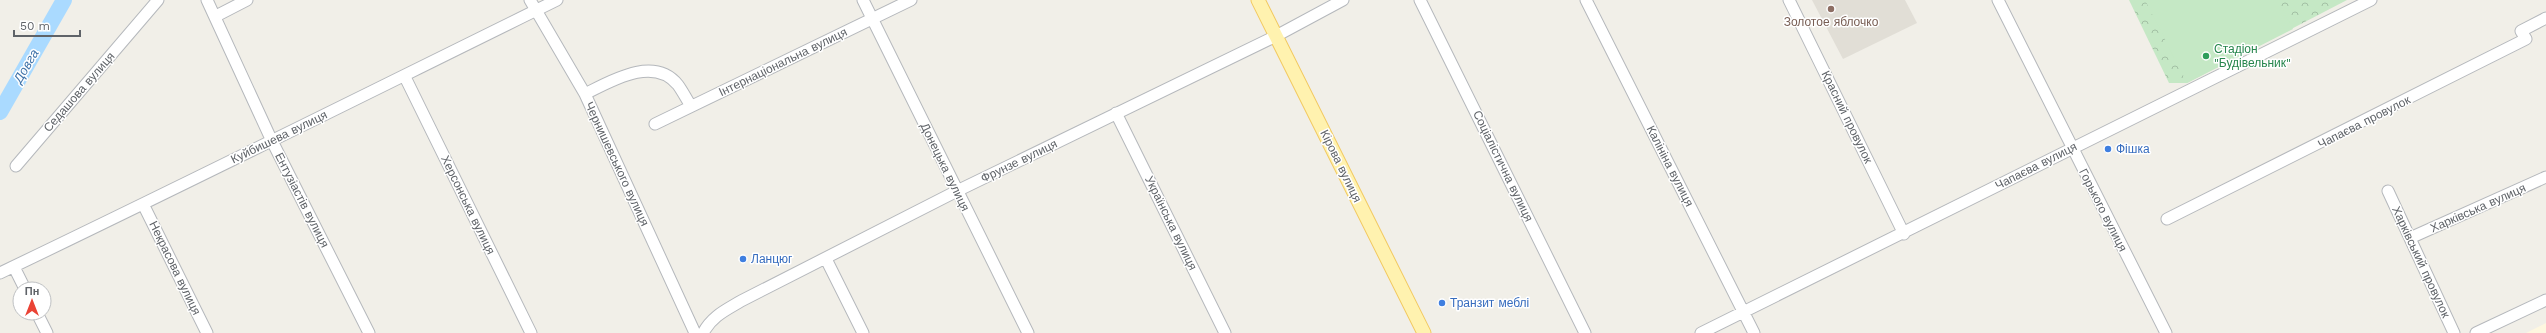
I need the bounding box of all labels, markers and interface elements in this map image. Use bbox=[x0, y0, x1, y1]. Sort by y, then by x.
marker: Золотое яблочко bbox=[1826, 4, 1836, 14]
scale bar bbox=[14, 12, 80, 38]
place label: Золотое яблочко bbox=[1784, 15, 1879, 29]
text: 50 m bbox=[20, 19, 50, 33]
street label: Інтернаціональна вулиця bbox=[717, 25, 849, 99]
place label: Стадіон "Будівельник" bbox=[2214, 42, 2291, 70]
water label: Довга bbox=[9, 46, 42, 87]
street label: Седашова вулиця bbox=[41, 49, 117, 135]
marker: Стадіон "Будівельник" bbox=[2201, 51, 2211, 61]
street label: Красний провулок bbox=[1819, 68, 1876, 166]
street label: Чапаєва провулок bbox=[2315, 92, 2413, 151]
street label: Чернишевського вулиця bbox=[582, 100, 652, 228]
street label: Куйбишева вулиця bbox=[229, 108, 329, 166]
street label: Соціалістична вулиця bbox=[1470, 108, 1536, 224]
street label: Донецька вулиця bbox=[918, 121, 972, 213]
street label: Калініна вулиця bbox=[1644, 123, 1696, 209]
street label: Кірова вулиця bbox=[1317, 127, 1365, 205]
street label: Фрунзе вулиця bbox=[978, 136, 1060, 186]
street label: Чапаєва вулиця bbox=[1993, 139, 2079, 193]
place label: Фішка bbox=[2116, 142, 2150, 156]
marker: Фішка bbox=[2103, 144, 2113, 154]
street label: Ентузіастів вулиця bbox=[272, 150, 332, 250]
street label: Херсонська вулиця bbox=[438, 153, 498, 257]
street label: Горького вулиця bbox=[2076, 166, 2130, 254]
street label: Українська вулиця bbox=[1142, 174, 1200, 272]
street label: Харківська вулиця bbox=[2428, 181, 2528, 235]
street label: Харківський провулок bbox=[2389, 204, 2453, 321]
street label: Некрасова вулиця bbox=[146, 219, 204, 317]
place label: Ланцюг bbox=[751, 252, 793, 266]
marker: Ланцюг bbox=[738, 254, 748, 264]
north arrow bbox=[12, 281, 52, 321]
text: Пн bbox=[25, 285, 39, 298]
place label: Транзит меблі bbox=[1450, 296, 1529, 310]
marker: Транзит меблі bbox=[1437, 298, 1447, 308]

